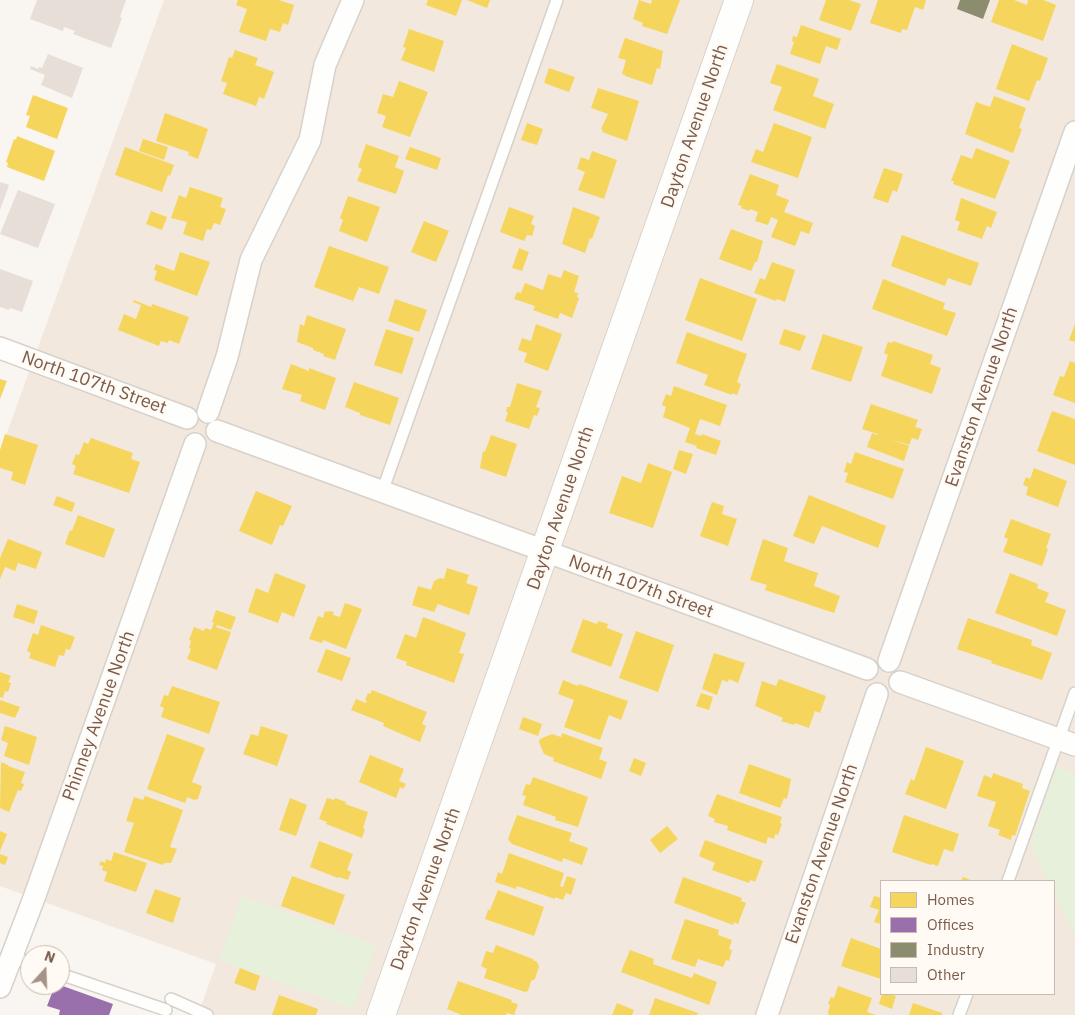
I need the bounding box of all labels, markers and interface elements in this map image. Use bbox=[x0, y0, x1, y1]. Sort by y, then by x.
street label: Dayton Avenue North bbox=[657, 41, 733, 211]
street label: Evanston Avenue North bbox=[941, 304, 1023, 490]
street label: North 107th Street bbox=[18, 347, 170, 419]
street label: Dayton Avenue North bbox=[523, 423, 599, 593]
street label: North 107th Street bbox=[565, 551, 717, 623]
street label: Phinney Avenue North bbox=[58, 628, 140, 804]
street label: Evanston Avenue North bbox=[781, 761, 863, 947]
street label: Dayton Avenue North bbox=[386, 805, 466, 973]
legend bbox=[880, 880, 1055, 995]
text: Homes bbox=[927, 890, 975, 909]
text: Offices bbox=[927, 915, 974, 934]
text: Industry bbox=[927, 940, 984, 959]
north arrow bbox=[20, 945, 70, 995]
text: N bbox=[42, 947, 58, 967]
text: Other bbox=[927, 965, 965, 984]

